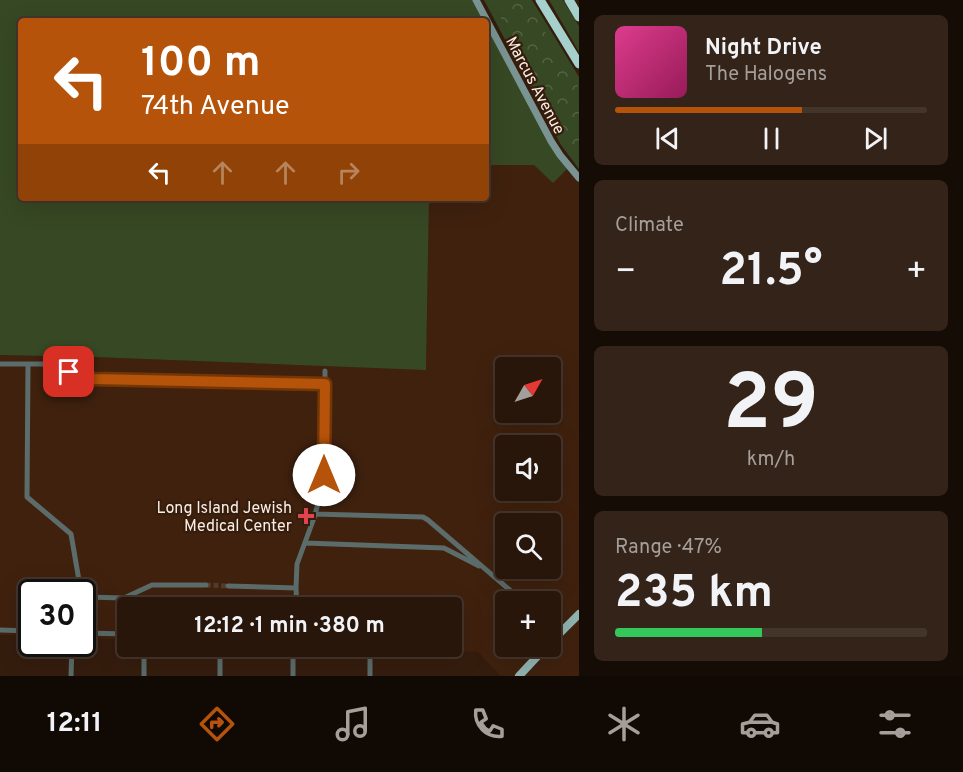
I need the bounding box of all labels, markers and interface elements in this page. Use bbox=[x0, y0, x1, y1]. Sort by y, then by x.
street label: Marcus Avenue bbox=[500, 34, 568, 138]
text: Night Drive bbox=[705, 35, 822, 62]
text: 100 m bbox=[141, 38, 260, 91]
icon: left bbox=[42, 42, 120, 120]
text: The Halogens bbox=[705, 62, 827, 88]
text: 74th Avenue bbox=[141, 90, 290, 124]
icon: previous bbox=[651, 122, 684, 155]
icon: pause bbox=[755, 122, 788, 155]
icon: next bbox=[859, 122, 892, 155]
icon: left bbox=[143, 156, 176, 189]
icon: ahead bbox=[206, 156, 239, 189]
icon: ahead bbox=[269, 156, 302, 189]
icon: right bbox=[332, 156, 365, 189]
text: Climate bbox=[615, 213, 684, 239]
text: 21.5° bbox=[720, 244, 822, 301]
text: − bbox=[615, 252, 636, 294]
text: + bbox=[906, 252, 927, 294]
pin bbox=[43, 346, 94, 397]
icon: arrive bbox=[52, 355, 85, 388]
north arrow bbox=[495, 357, 561, 423]
map controls bbox=[495, 357, 561, 657]
text: 29 bbox=[723, 358, 819, 457]
button: sound bbox=[495, 435, 561, 501]
position arrow bbox=[292, 443, 356, 507]
text: km/h bbox=[747, 447, 795, 473]
place label: Long Island Jewish Medical Center bbox=[156, 499, 292, 537]
marker: Long Island Jewish Medical Center bbox=[297, 507, 315, 525]
button: search bbox=[495, 513, 561, 579]
text: Range · 47% bbox=[615, 535, 722, 561]
text: 235 km bbox=[615, 566, 773, 623]
speed limit sign: 30 bbox=[18, 579, 96, 657]
button: + bbox=[495, 591, 561, 657]
text: 12:12 · 1 min · 380 m bbox=[194, 613, 385, 640]
icon: directions bbox=[196, 703, 238, 745]
icon: music bbox=[332, 703, 374, 745]
icon: phone bbox=[467, 703, 509, 745]
icon: climate bbox=[603, 703, 645, 745]
icon: car bbox=[739, 703, 781, 745]
icon: filters bbox=[874, 703, 916, 745]
text: 12:11 bbox=[47, 707, 102, 741]

